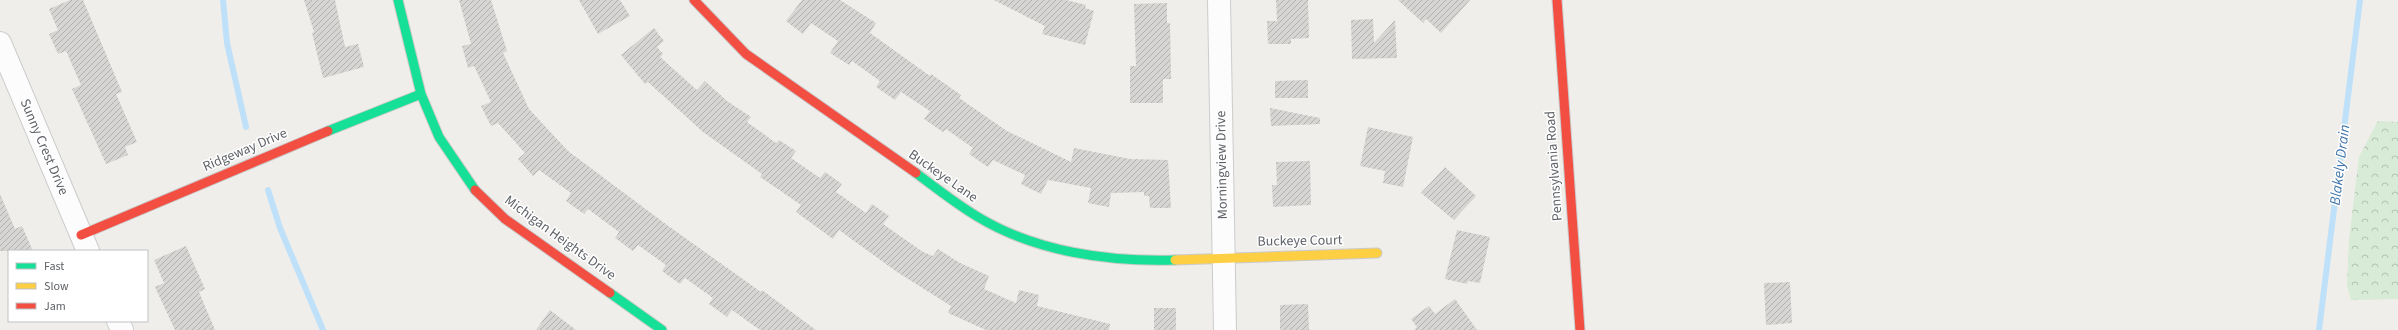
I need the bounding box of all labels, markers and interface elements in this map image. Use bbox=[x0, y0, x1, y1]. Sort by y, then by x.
street label: Sunny Crest Drive bbox=[15, 96, 73, 198]
street label: Morningview Drive bbox=[1211, 110, 1233, 219]
street label: Pennsylvania Road bbox=[1540, 110, 1568, 222]
street label: Ridgeway Drive bbox=[200, 123, 290, 177]
water label: Blakely Drain bbox=[2325, 123, 2355, 207]
street label: Buckeye Lane bbox=[904, 145, 982, 207]
street label: Michigan Heights Drive bbox=[500, 191, 620, 285]
street label: Buckeye Court bbox=[1257, 230, 1343, 252]
legend bbox=[8, 250, 148, 322]
text: Fast bbox=[44, 258, 64, 275]
text: Slow bbox=[44, 278, 69, 295]
text: Jam bbox=[44, 298, 66, 315]

